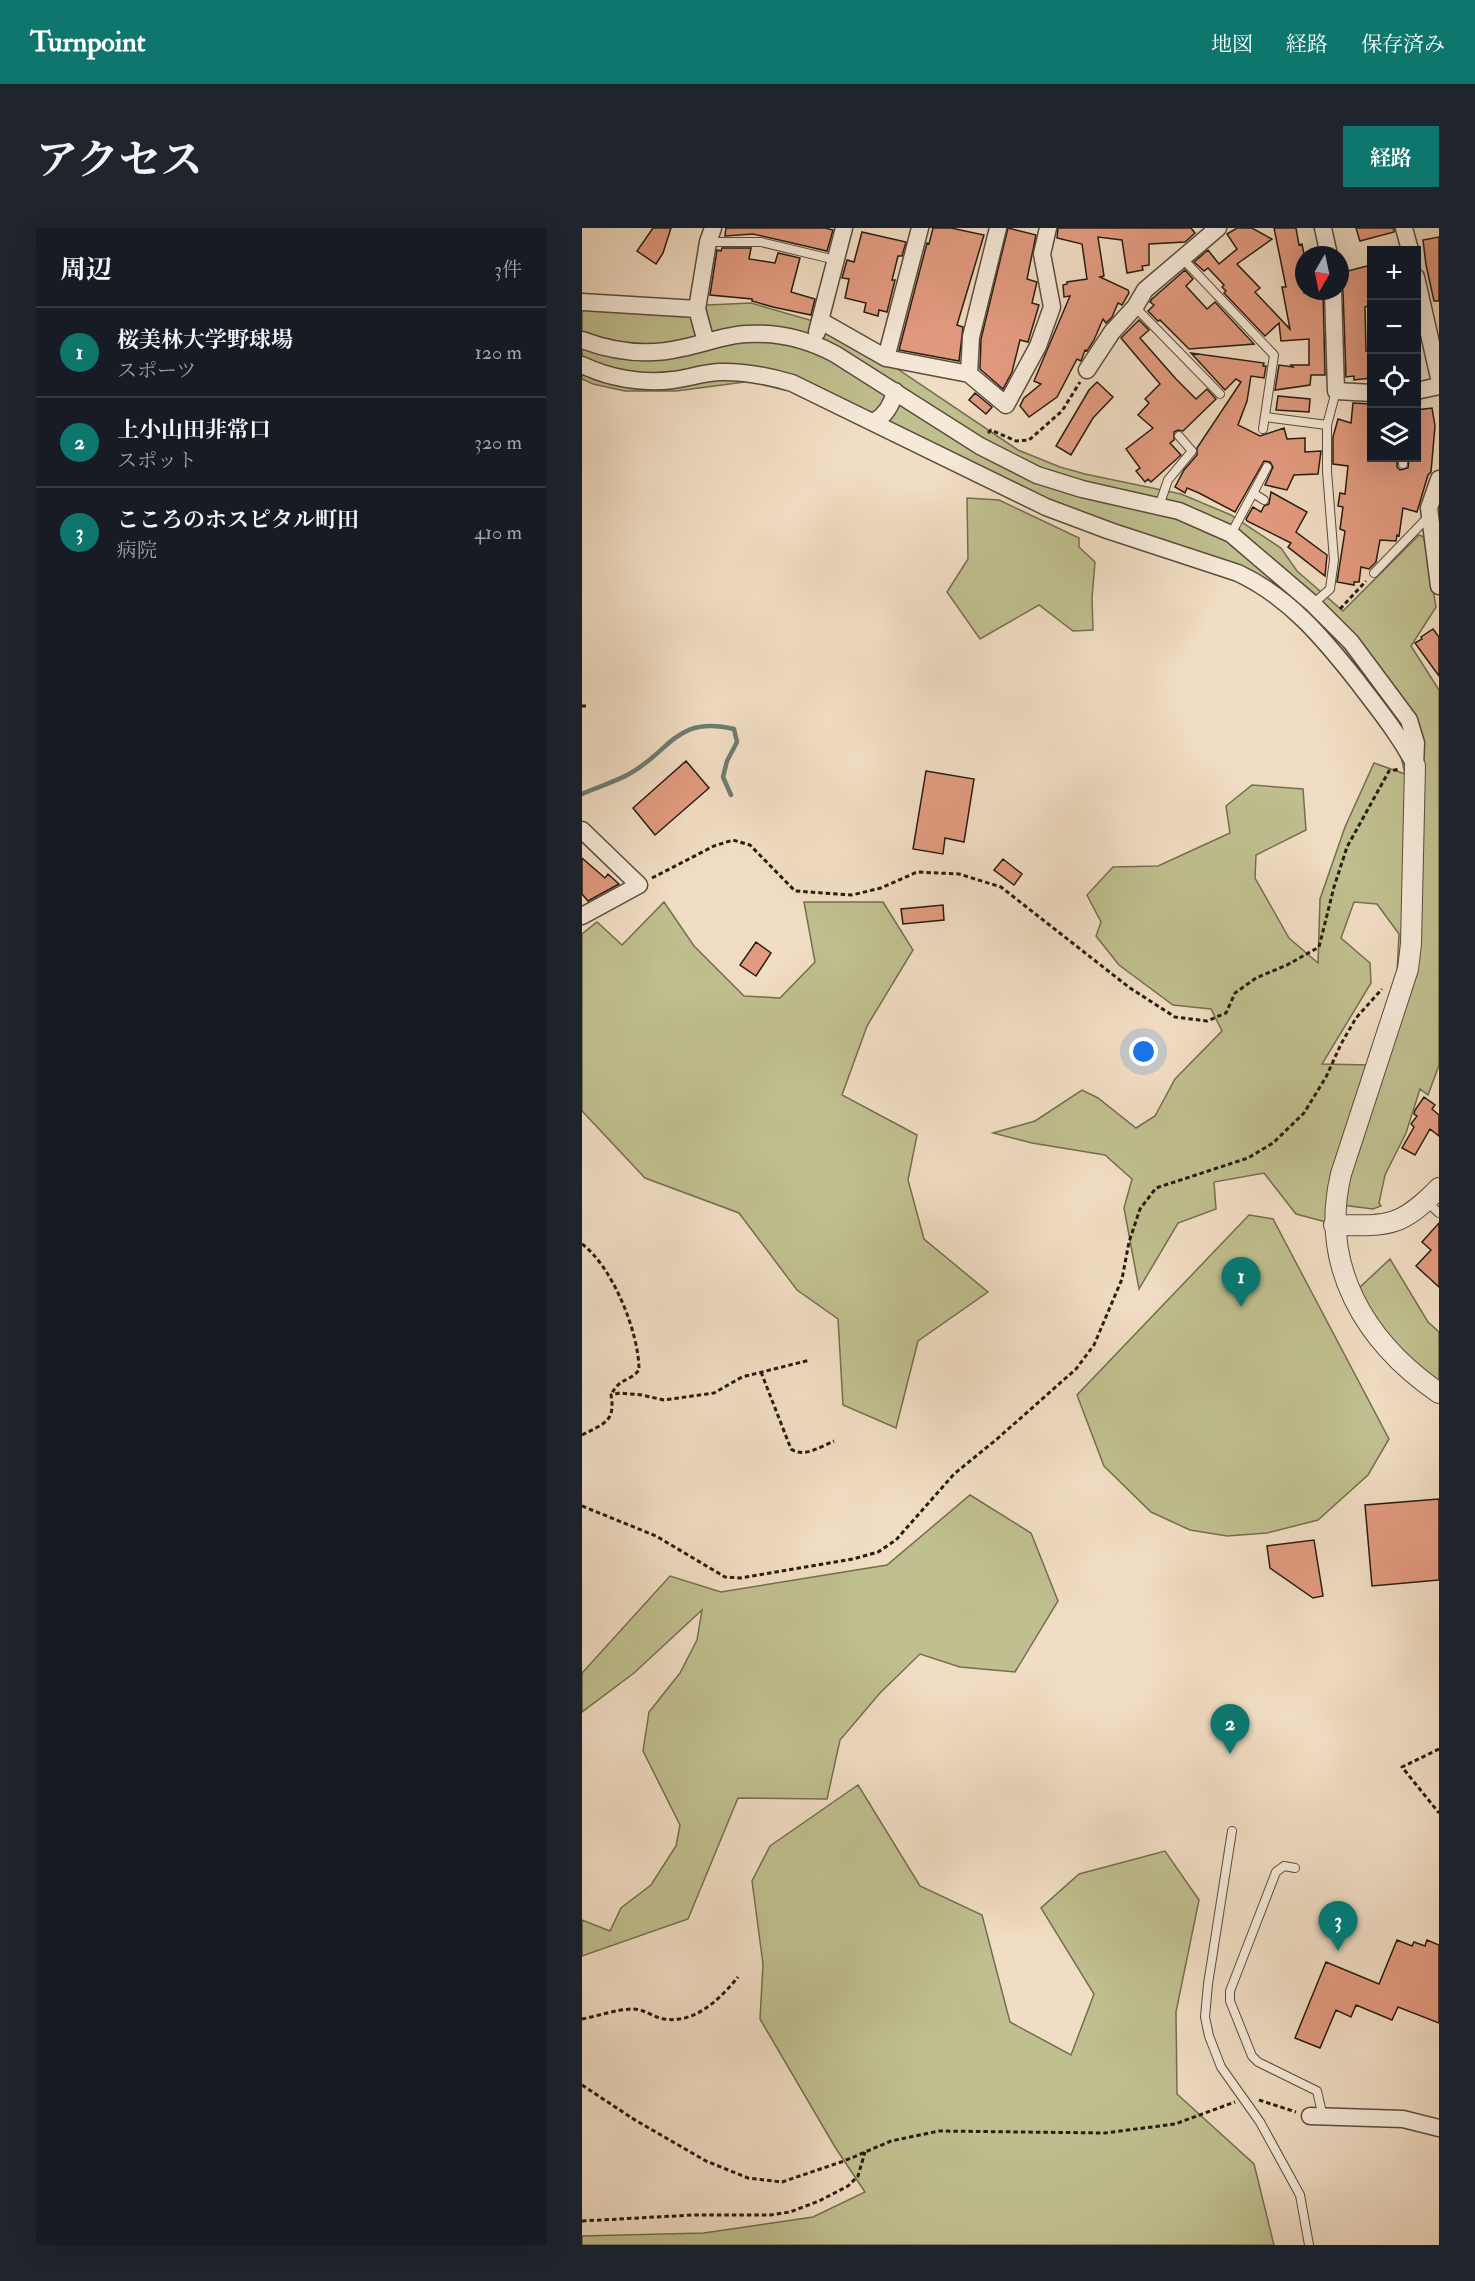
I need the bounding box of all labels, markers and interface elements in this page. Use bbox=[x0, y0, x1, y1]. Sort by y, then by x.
text: Turnpoint bbox=[30, 25, 146, 60]
text: 地図 bbox=[1211, 31, 1253, 58]
text: 経路 bbox=[1286, 31, 1328, 58]
text: 保存済み bbox=[1361, 31, 1445, 58]
button: 経路 bbox=[1343, 126, 1439, 187]
text: アクセス bbox=[36, 135, 203, 187]
north arrow bbox=[1295, 246, 1349, 300]
map controls bbox=[1367, 246, 1421, 462]
button: + bbox=[1367, 246, 1421, 300]
text: 周辺 bbox=[60, 254, 112, 286]
text: 3件 bbox=[494, 257, 522, 282]
button: − bbox=[1367, 300, 1421, 354]
text: 桜美林大学野球場 bbox=[117, 326, 293, 354]
text: 1 bbox=[76, 340, 83, 365]
text: 120 m bbox=[475, 340, 522, 365]
button: locate bbox=[1367, 354, 1421, 408]
text: スポーツ bbox=[117, 358, 196, 383]
button: layers bbox=[1367, 408, 1421, 462]
text: 上小山田非常口 bbox=[117, 416, 271, 444]
text: 2 bbox=[74, 430, 85, 455]
text: 320 m bbox=[474, 430, 522, 455]
text: スポット bbox=[117, 448, 197, 473]
text: こころのホスピタル町田 bbox=[117, 506, 359, 534]
text: 3 bbox=[76, 520, 83, 545]
text: 410 m bbox=[474, 520, 522, 545]
text: 病院 bbox=[117, 538, 157, 563]
your location bbox=[1129, 1037, 1158, 1066]
pin: 1 bbox=[1222, 1258, 1260, 1307]
pin: 2 bbox=[1210, 1704, 1250, 1754]
pin: 3 bbox=[1318, 1902, 1358, 1951]

